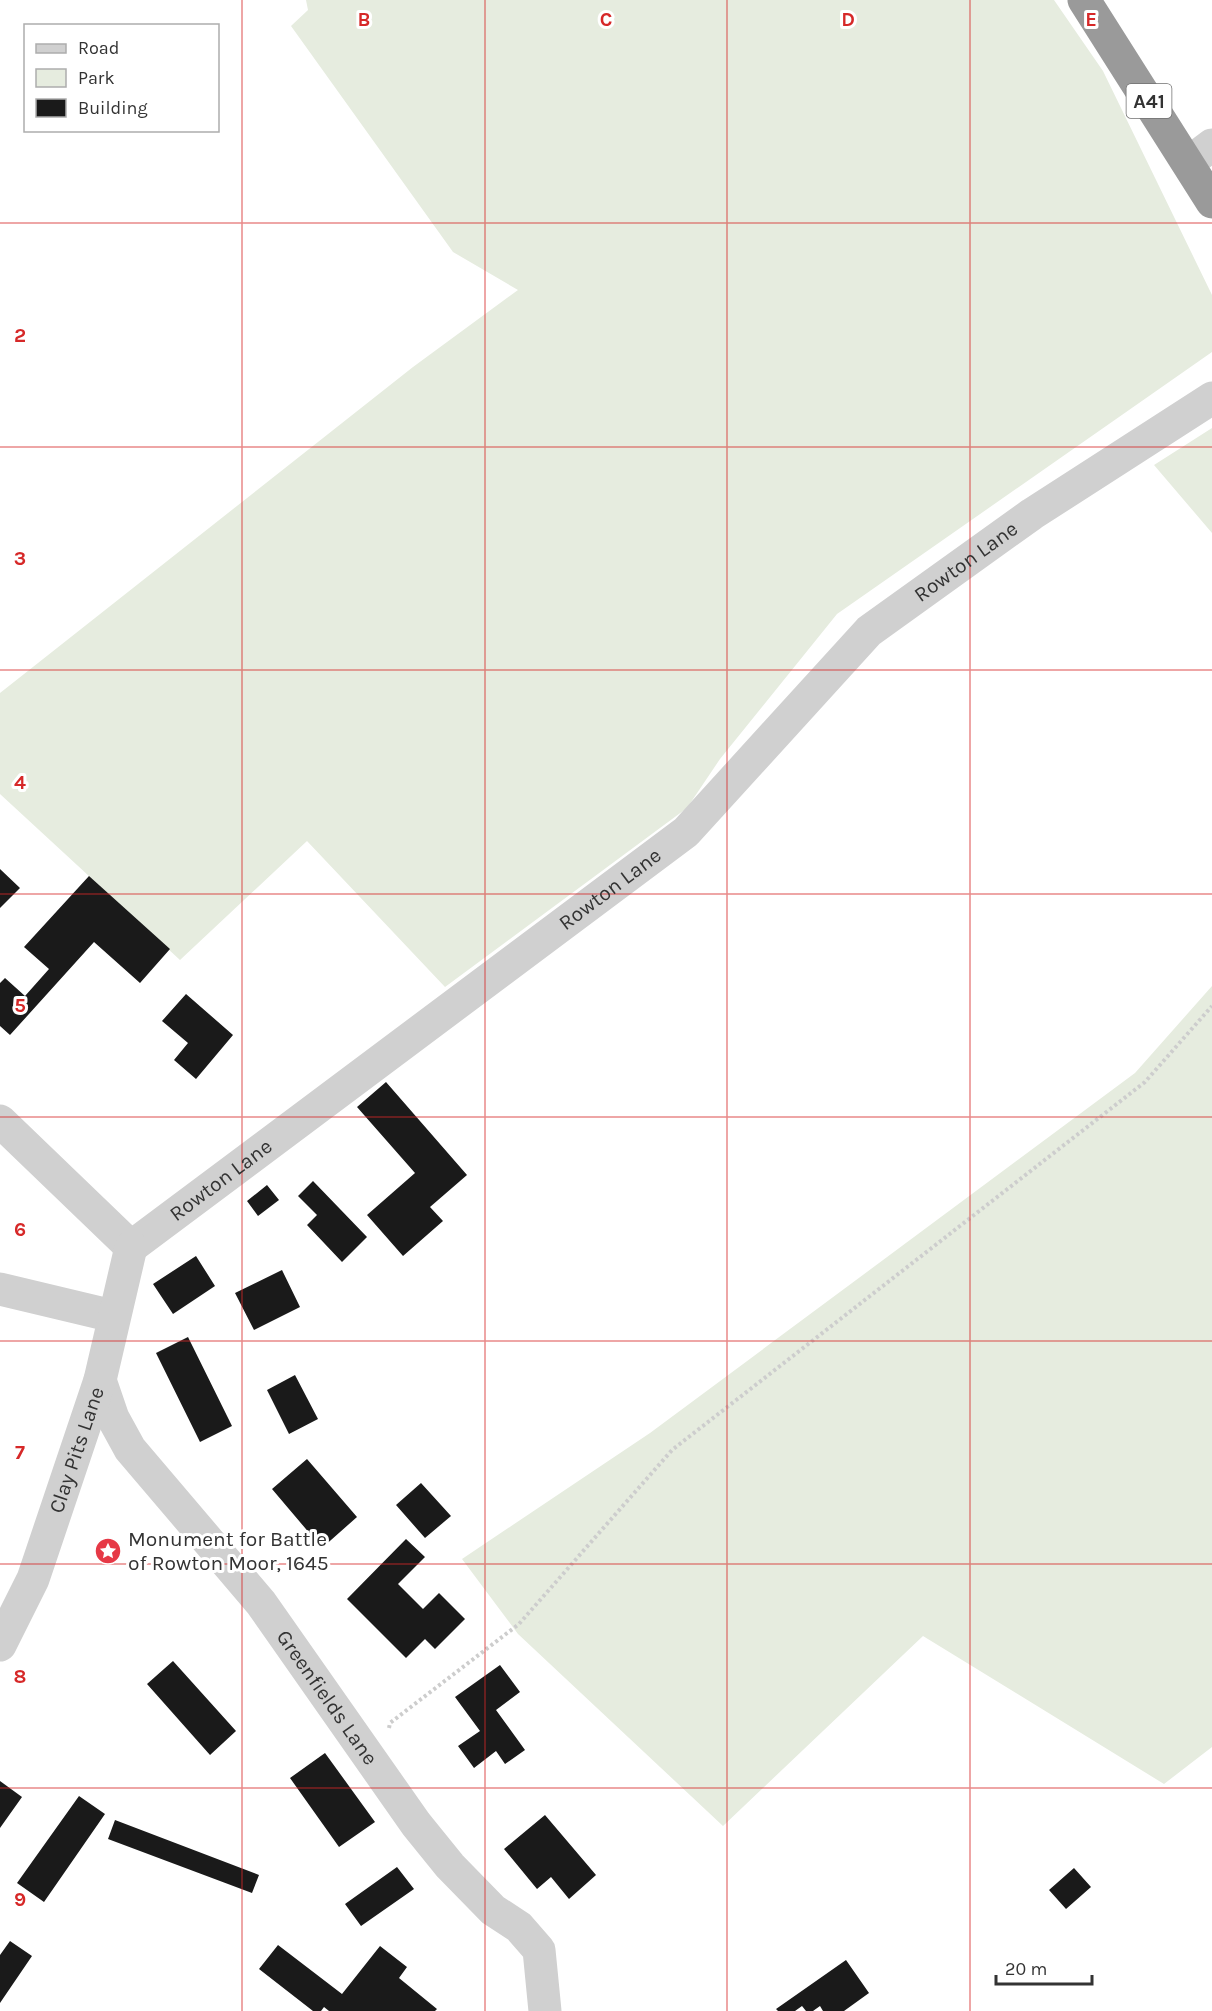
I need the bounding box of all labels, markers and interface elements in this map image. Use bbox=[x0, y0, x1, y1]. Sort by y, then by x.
text: B bbox=[358, 8, 370, 31]
text: C bbox=[600, 8, 612, 31]
text: D bbox=[841, 8, 855, 31]
text: E bbox=[1085, 8, 1097, 31]
legend bbox=[24, 24, 219, 132]
text: Road bbox=[78, 37, 119, 59]
text: Park bbox=[78, 67, 115, 89]
road number: A41 bbox=[1126, 84, 1172, 118]
text: Building bbox=[78, 97, 148, 119]
text: 2 bbox=[14, 324, 26, 347]
street label: Rowton Lane bbox=[909, 516, 1022, 607]
text: 3 bbox=[14, 547, 26, 570]
text: 4 bbox=[14, 771, 26, 794]
street label: Rowton Lane bbox=[554, 843, 666, 935]
text: 5 bbox=[14, 994, 26, 1017]
street label: Rowton Lane bbox=[165, 1134, 277, 1226]
text: 6 bbox=[14, 1218, 26, 1241]
street label: Clay Pits Lane bbox=[44, 1384, 109, 1516]
text: 7 bbox=[15, 1441, 25, 1464]
place label: Monument for Battle of Rowton Moor, 1645 bbox=[128, 1527, 329, 1575]
place icon: Monument for Battle of Rowton Moor, 1645 bbox=[93, 1536, 123, 1566]
street label: Greenfields Lane bbox=[272, 1625, 383, 1769]
text: 8 bbox=[14, 1665, 26, 1688]
text: 9 bbox=[14, 1888, 26, 1911]
scale bar bbox=[996, 1948, 1092, 1986]
text: 20 m bbox=[1005, 1958, 1047, 1980]

